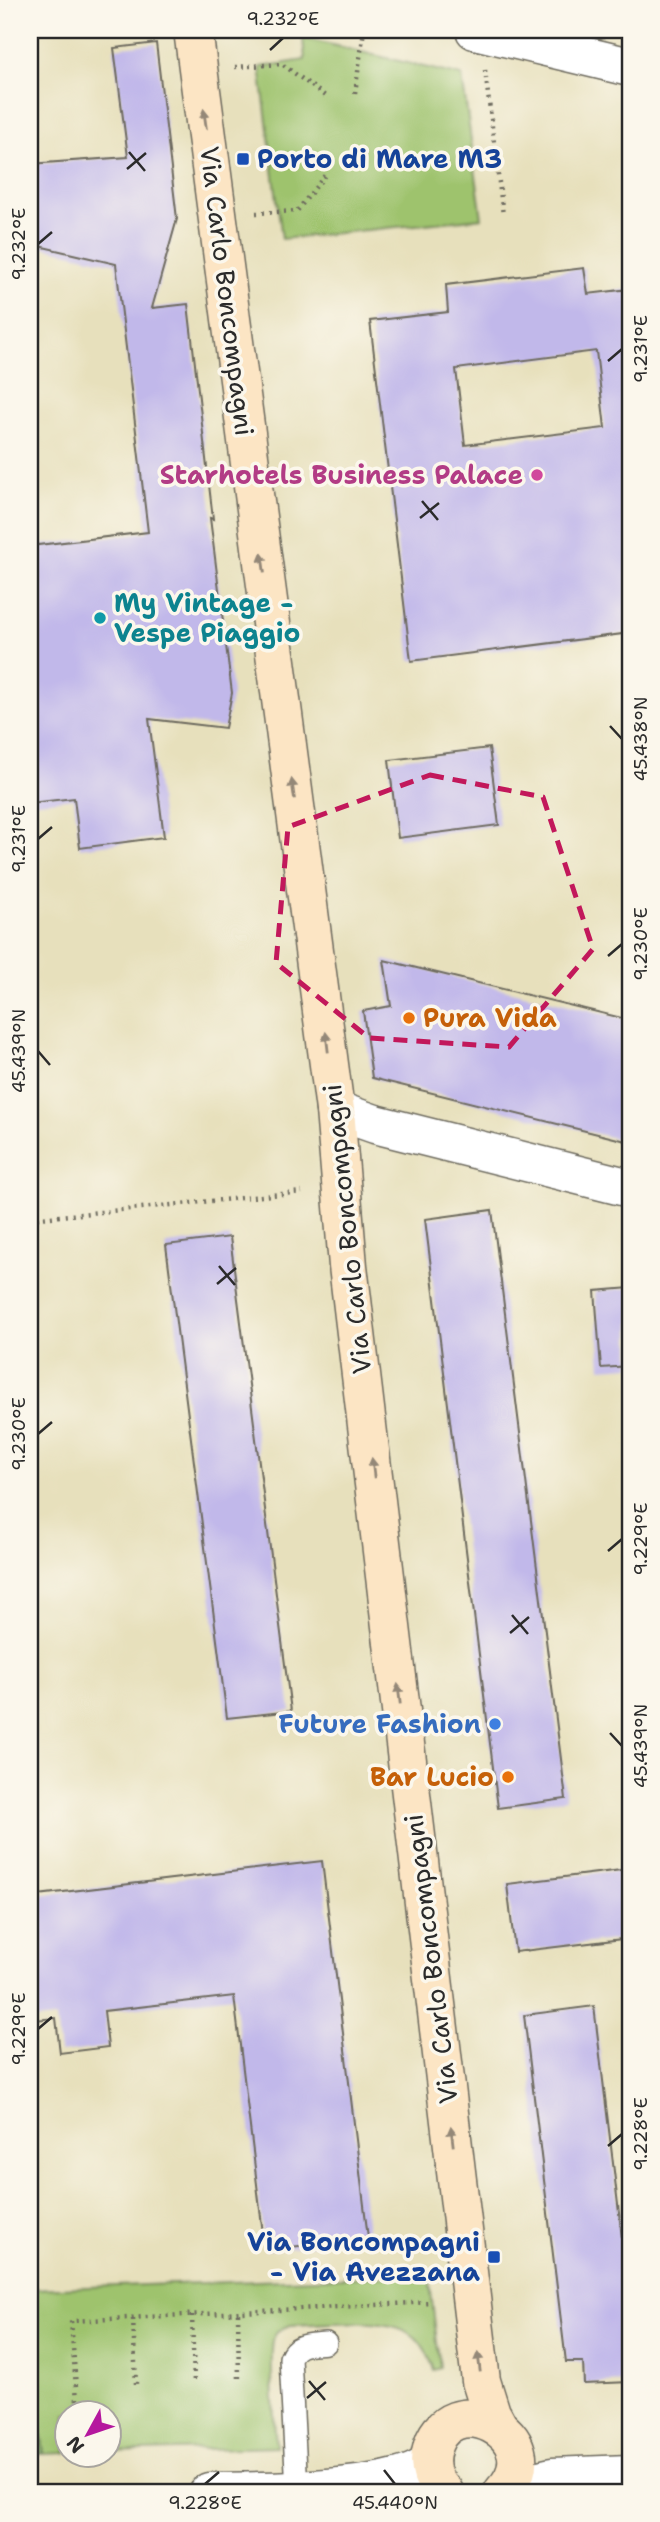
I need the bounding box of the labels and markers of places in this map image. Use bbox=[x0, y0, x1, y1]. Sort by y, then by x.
place label: Porto di Mare M3 bbox=[257, 141, 502, 176]
marker: Porto di Mare M3 bbox=[235, 151, 251, 167]
place label: Starhotels Business Palace bbox=[160, 457, 523, 492]
marker: Starhotels Business Palace bbox=[529, 467, 545, 483]
place label: My Vintage - Vespe Piaggio bbox=[114, 585, 301, 650]
marker: My Vintage - Vespe Piaggio bbox=[92, 610, 108, 626]
place label: Pura Vida bbox=[423, 1000, 557, 1035]
marker: Pura Vida bbox=[401, 1010, 417, 1026]
place label: Future Fashion bbox=[278, 1706, 481, 1741]
marker: Future Fashion bbox=[487, 1716, 503, 1732]
place label: Bar Lucio bbox=[370, 1759, 494, 1794]
marker: Bar Lucio bbox=[500, 1769, 516, 1785]
place label: Via Boncompagni - Via Avezzana bbox=[247, 2224, 480, 2289]
marker: Via Boncompagni - Via Avezzana bbox=[486, 2249, 502, 2265]

